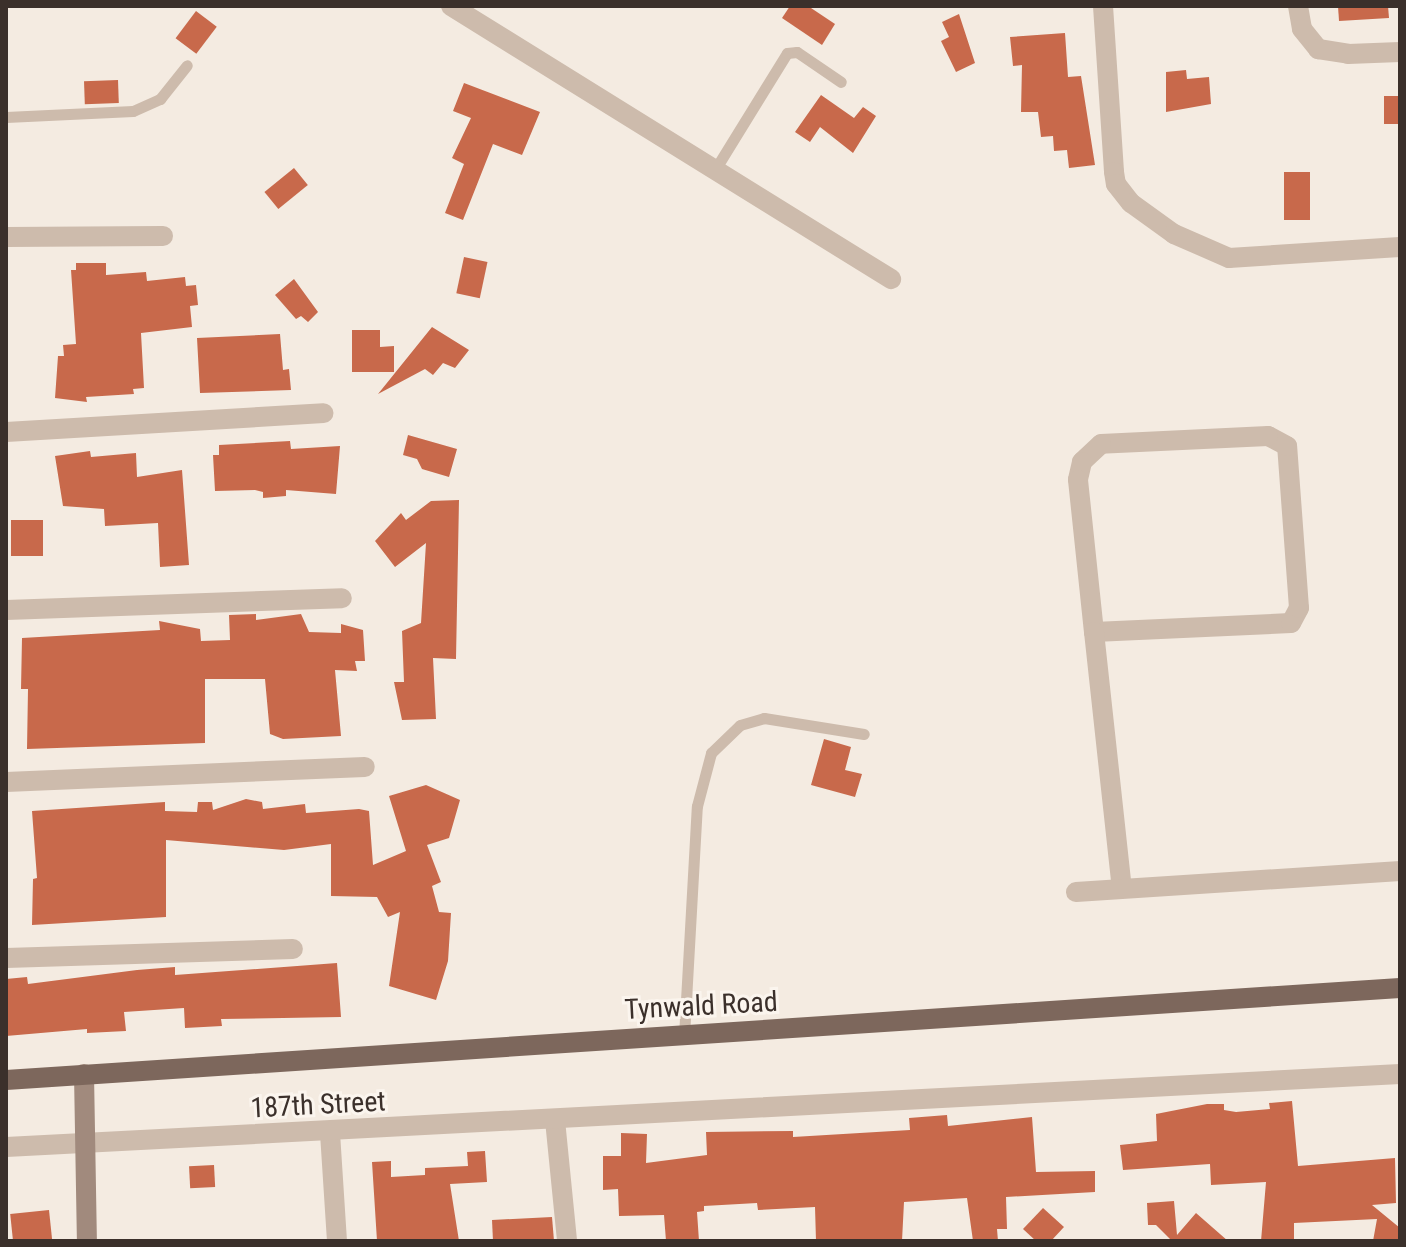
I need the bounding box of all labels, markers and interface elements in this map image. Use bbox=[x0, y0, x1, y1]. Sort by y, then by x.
street label: Tynwald Road bbox=[624, 985, 778, 1027]
street label: 187th Street bbox=[250, 1085, 386, 1125]

